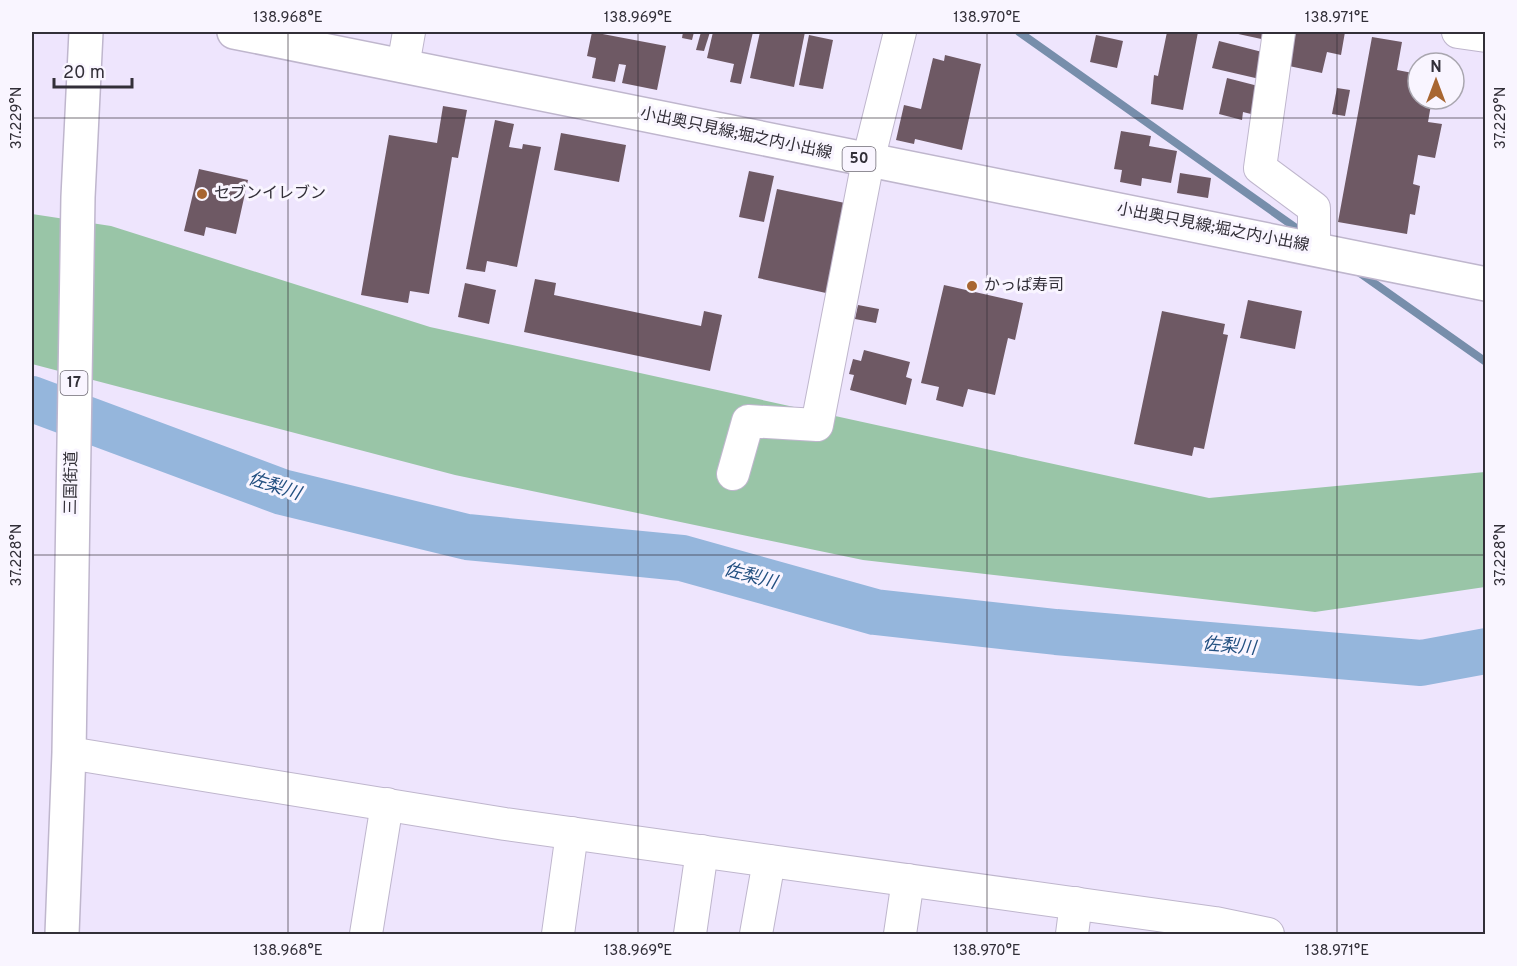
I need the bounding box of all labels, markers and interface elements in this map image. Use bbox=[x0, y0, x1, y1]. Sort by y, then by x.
text: 138.968°E bbox=[253, 9, 323, 28]
text: 138.969°E bbox=[604, 9, 672, 28]
text: 138.970°E bbox=[953, 9, 1021, 28]
text: 138.971°E bbox=[1305, 9, 1369, 28]
scale bar bbox=[54, 51, 132, 89]
north arrow bbox=[1406, 51, 1466, 111]
text: N bbox=[1430, 58, 1442, 78]
text: 20 m bbox=[63, 62, 105, 85]
text: 37.229°N bbox=[8, 87, 27, 149]
text: 37.229°N bbox=[1492, 87, 1511, 149]
street label: 小出奥只見線;堀之内小出線 bbox=[638, 104, 834, 164]
road number: 50 bbox=[842, 147, 876, 171]
place label: セブンイレブン bbox=[214, 184, 326, 204]
marker: セブンイレブン bbox=[195, 187, 209, 201]
street label: 小出奥只見線;堀之内小出線 bbox=[1115, 200, 1311, 256]
place label: かっぱ寿司 bbox=[984, 276, 1064, 296]
marker: かっぱ寿司 bbox=[965, 279, 979, 293]
road number: 17 bbox=[60, 371, 88, 395]
street label: 三国街道 bbox=[61, 451, 83, 515]
water label: 佐梨川 bbox=[245, 468, 305, 507]
text: 37.228°N bbox=[8, 524, 27, 586]
text: 37.228°N bbox=[1492, 524, 1511, 586]
water label: 佐梨川 bbox=[721, 559, 781, 596]
water label: 佐梨川 bbox=[1201, 633, 1259, 661]
text: 138.968°E bbox=[253, 942, 323, 961]
text: 138.969°E bbox=[604, 942, 672, 961]
text: 138.970°E bbox=[953, 942, 1021, 961]
text: 138.971°E bbox=[1305, 942, 1369, 961]

